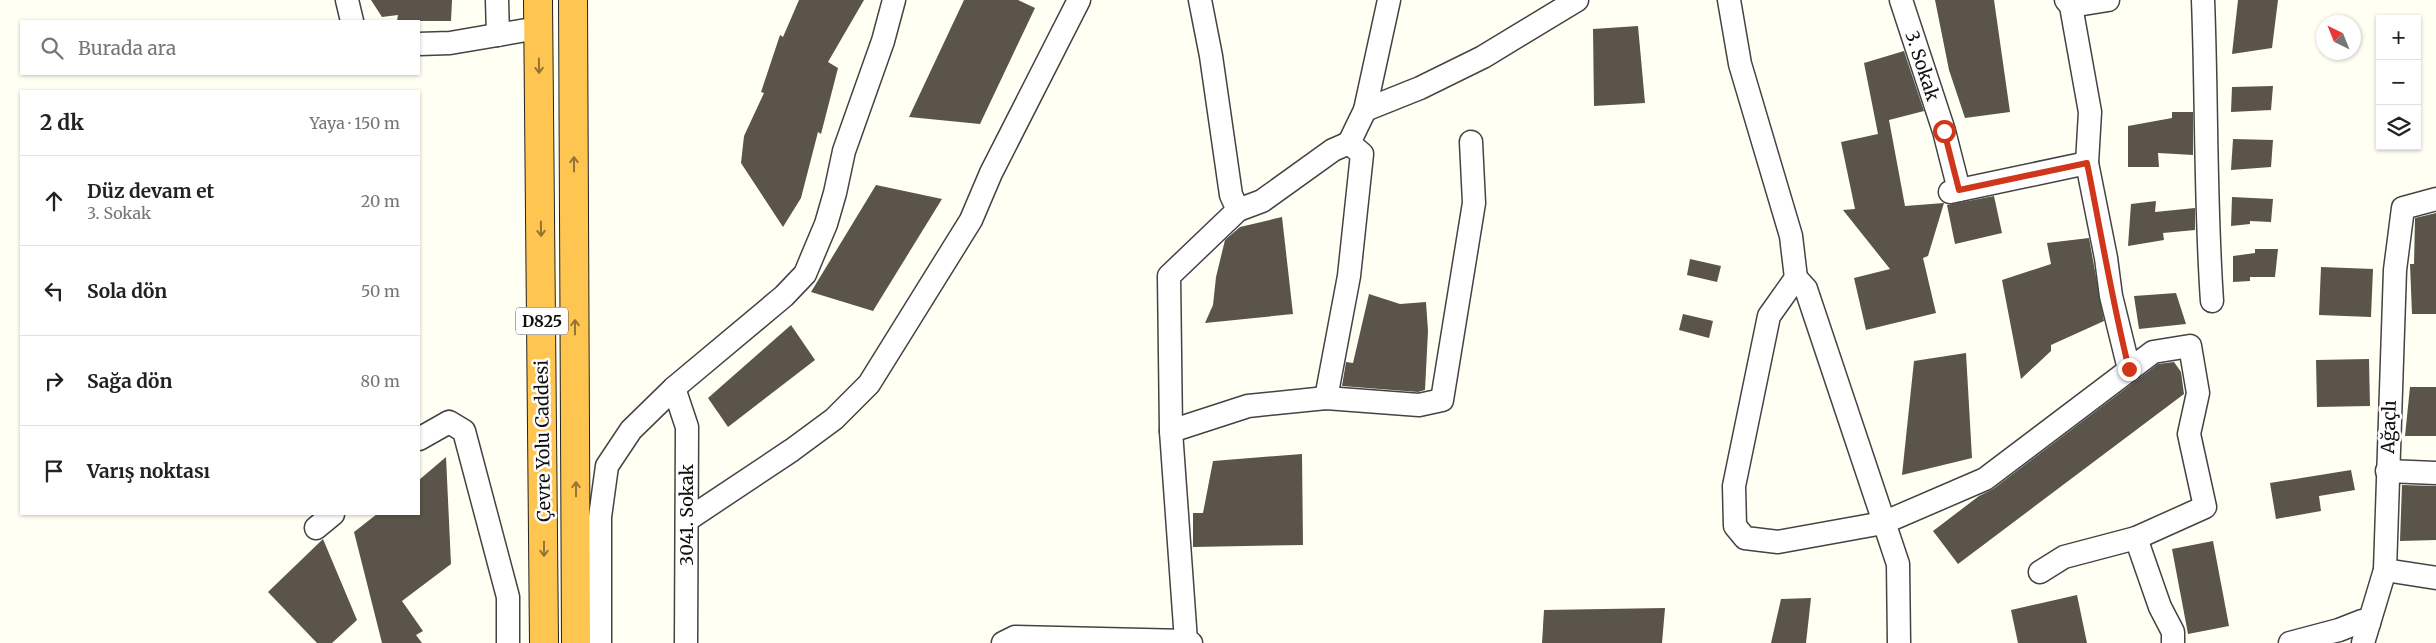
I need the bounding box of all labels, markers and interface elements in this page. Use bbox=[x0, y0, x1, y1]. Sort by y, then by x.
north arrow bbox=[2316, 15, 2361, 60]
map controls bbox=[2376, 15, 2421, 150]
button: + bbox=[2376, 15, 2421, 60]
search box bbox=[20, 20, 420, 75]
street label: 3. Sokak bbox=[1900, 28, 1945, 104]
icon: search bbox=[38, 34, 66, 62]
text: Burada ara bbox=[78, 36, 176, 60]
one-way arrow bbox=[534, 58, 544, 74]
button: − bbox=[2376, 60, 2421, 105]
button: layers bbox=[2376, 105, 2421, 150]
text: 2 dk bbox=[40, 109, 84, 136]
text: Yaya · 150 m bbox=[310, 113, 400, 133]
route start bbox=[1933, 120, 1956, 143]
one-way arrow bbox=[569, 157, 579, 173]
text: Düz devam et bbox=[87, 179, 214, 203]
icon: ahead bbox=[40, 187, 68, 215]
text: 20 m bbox=[361, 191, 400, 211]
text: 3. Sokak bbox=[87, 203, 151, 223]
one-way arrow bbox=[536, 220, 546, 236]
icon: left bbox=[40, 277, 68, 305]
text: Sola dön bbox=[87, 279, 167, 303]
text: 50 m bbox=[361, 281, 400, 301]
road number: D825 bbox=[516, 308, 568, 334]
one-way arrow bbox=[570, 319, 580, 336]
route end bbox=[2118, 358, 2141, 381]
street label: Çevre Yolu Caddesi bbox=[530, 360, 555, 522]
icon: right bbox=[40, 367, 68, 395]
text: Sağa dön bbox=[87, 369, 172, 393]
text: 80 m bbox=[361, 371, 400, 391]
street label: Ağaçlı bbox=[2376, 400, 2401, 455]
icon: arrive bbox=[40, 457, 68, 485]
text: Varış noktası bbox=[87, 459, 210, 483]
street label: 3041. Sokak bbox=[675, 463, 698, 566]
one-way arrow bbox=[571, 482, 581, 498]
one-way arrow bbox=[539, 540, 549, 556]

